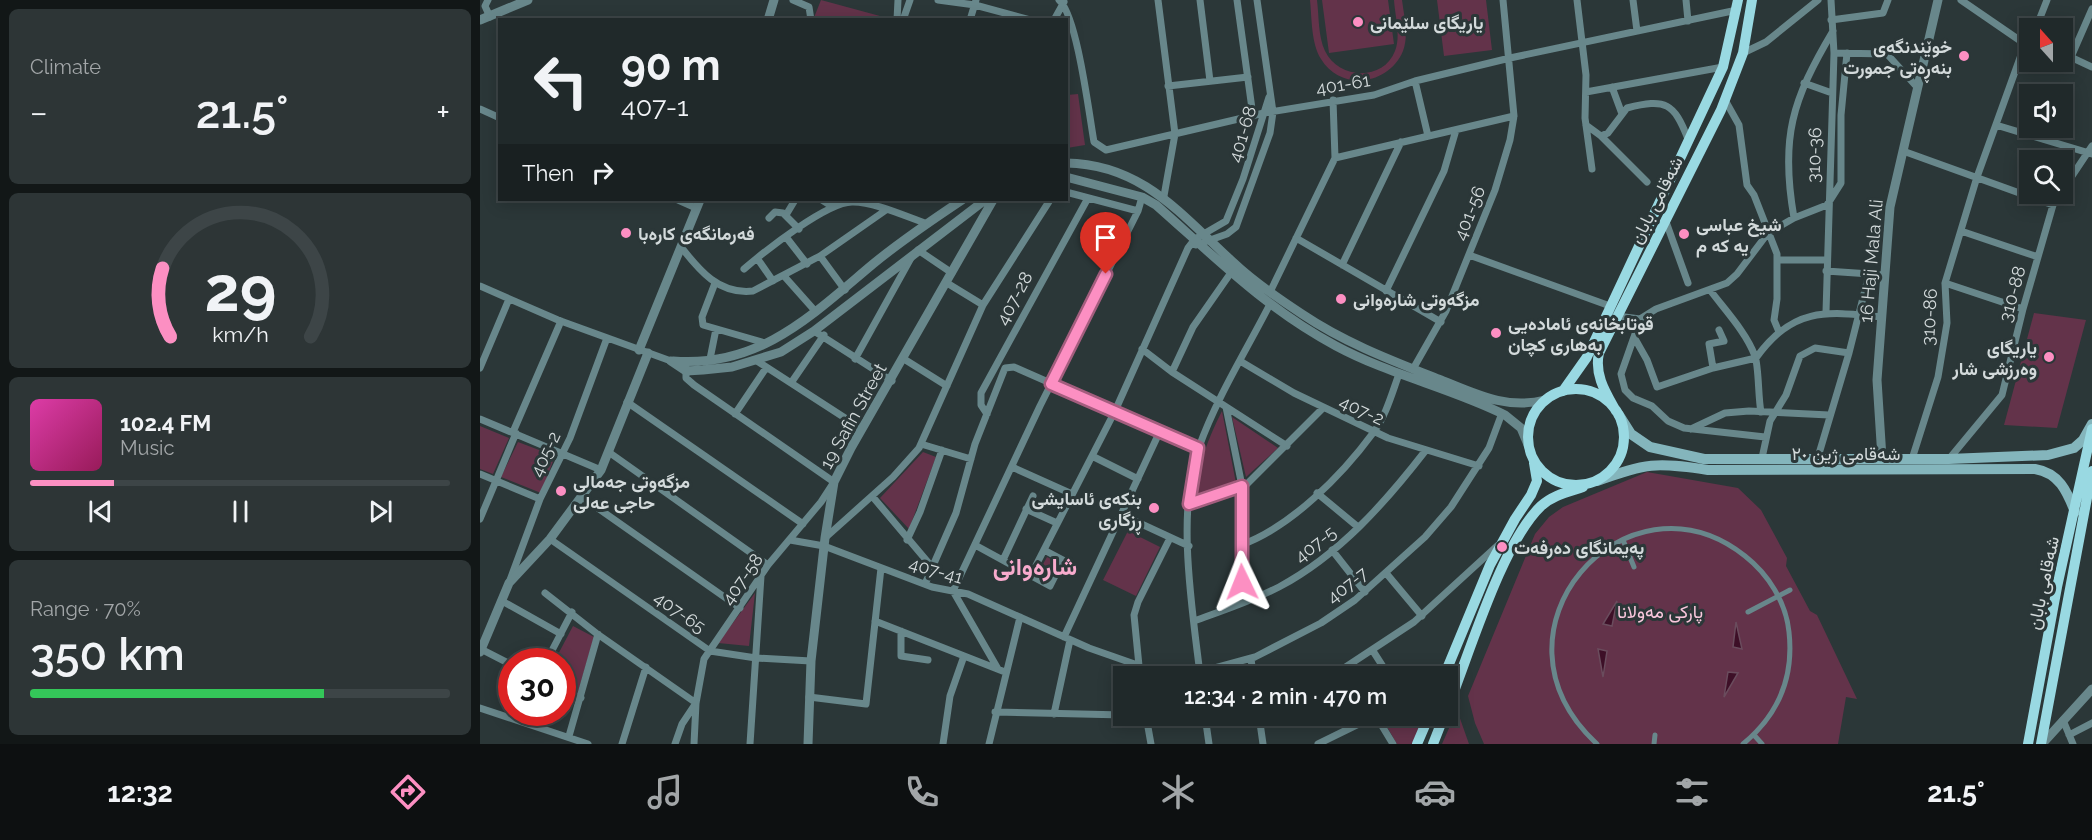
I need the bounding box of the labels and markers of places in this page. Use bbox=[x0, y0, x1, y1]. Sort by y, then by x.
place label: یاریگای سلێمانی bbox=[1370, 12, 1484, 34]
marker: یاریگای سلێمانی bbox=[1351, 15, 1365, 29]
place label: خوێندنگەی بنەڕەتی جمورت bbox=[1843, 36, 1952, 83]
marker: خوێندنگەی بنەڕەتی جمورت bbox=[1957, 49, 1971, 63]
pin bbox=[1080, 212, 1131, 274]
place label: شیخ عباسی یه که م bbox=[1696, 214, 1782, 258]
place label: فەرمانگەی کارەبا bbox=[638, 223, 755, 245]
marker: فەرمانگەی کارەبا bbox=[619, 226, 633, 240]
marker: شیخ عباسی یه که م bbox=[1677, 227, 1691, 241]
place label: مزگەوتی شارەوانی bbox=[1353, 289, 1480, 311]
marker: مزگەوتی شارەوانی bbox=[1334, 292, 1348, 306]
place label: قوتابخانەی ئامادەیی بەهاری کچان bbox=[1508, 313, 1654, 357]
marker: قوتابخانەی ئامادەیی بەهاری کچان bbox=[1489, 326, 1503, 340]
place label: یاریگای وەرزشی شار bbox=[1951, 337, 2037, 380]
marker: یاریگای وەرزشی شار bbox=[2042, 350, 2056, 364]
place label: مزگەوتی جەمالی حاجی عەلی bbox=[573, 471, 690, 514]
marker: مزگەوتی جەمالی حاجی عەلی bbox=[554, 484, 568, 498]
place label: بنکەی ئاسایشی ڕزگاری bbox=[1032, 488, 1142, 535]
marker: بنکەی ئاسایشی ڕزگاری bbox=[1147, 501, 1161, 515]
place label: پەیمانگای دەرفەت bbox=[1514, 537, 1644, 560]
marker: پەیمانگای دەرفەت bbox=[1495, 540, 1509, 554]

